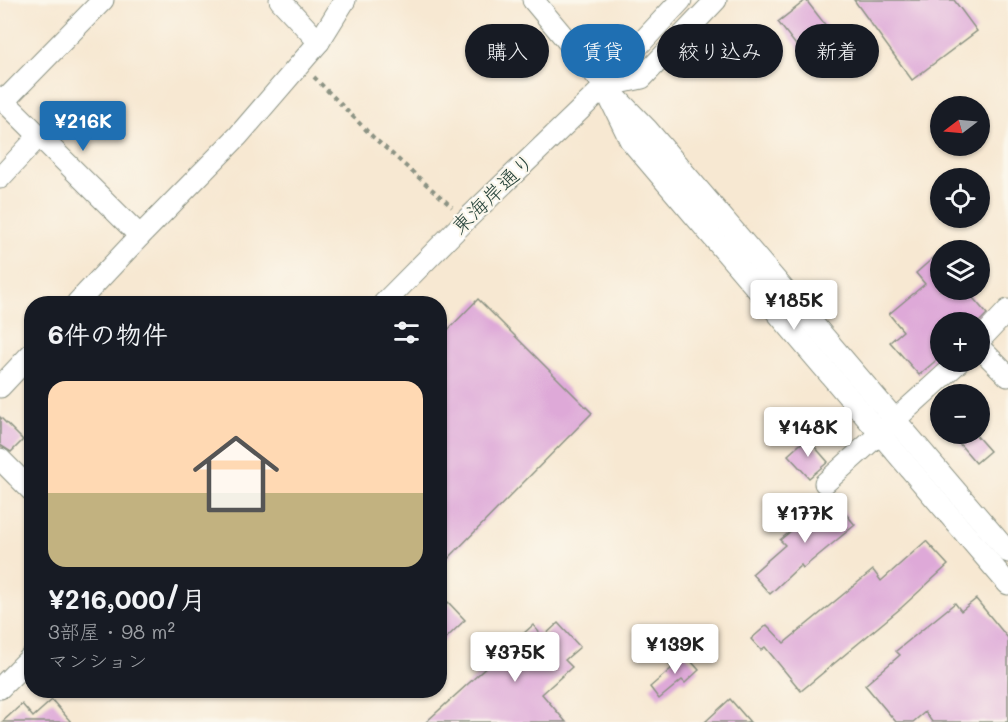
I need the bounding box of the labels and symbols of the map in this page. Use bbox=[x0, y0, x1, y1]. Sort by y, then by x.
north arrow bbox=[930, 96, 990, 156]
pin: ¥216K bbox=[41, 101, 125, 152]
street label: 東海岸通り bbox=[445, 147, 539, 239]
pin: ¥185K bbox=[752, 280, 836, 331]
pin: ¥148K bbox=[766, 407, 850, 458]
pin: ¥177K bbox=[763, 493, 847, 544]
pin: ¥139K bbox=[633, 624, 717, 675]
pin: ¥375K bbox=[473, 632, 557, 683]

